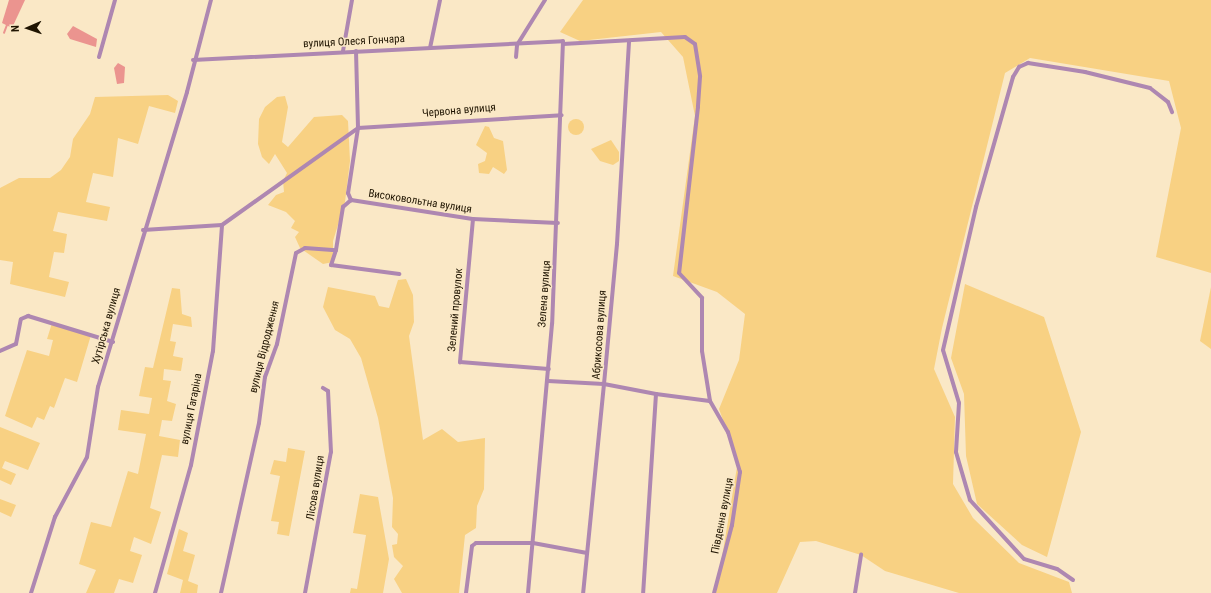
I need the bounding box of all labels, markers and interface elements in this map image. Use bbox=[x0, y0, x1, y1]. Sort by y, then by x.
north arrow bbox=[8, 8, 48, 48]
text: N bbox=[9, 25, 22, 32]
street label: вулиця Олеся Гончара bbox=[303, 33, 405, 51]
street label: Червона вулиця bbox=[422, 101, 496, 121]
street label: Високовольтна вулиця bbox=[367, 187, 473, 217]
street label: Зелена вулиця bbox=[536, 260, 554, 328]
street label: Зелений провулок bbox=[446, 268, 466, 352]
street label: Хутірська вулиця bbox=[90, 286, 124, 366]
street label: Абрикосова вулиця bbox=[590, 290, 610, 380]
street label: вулиця Відродження bbox=[247, 300, 283, 394]
street label: вулиця Гагаріна bbox=[179, 372, 205, 446]
street label: Лісова вулиця bbox=[304, 455, 328, 521]
street label: Південна вулиця bbox=[709, 477, 737, 555]

